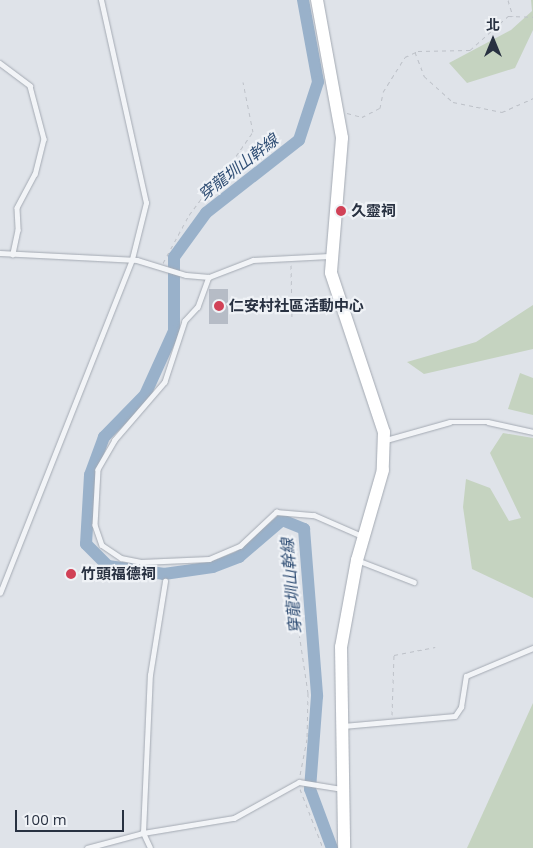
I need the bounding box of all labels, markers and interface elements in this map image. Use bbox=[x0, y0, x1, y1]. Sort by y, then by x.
north arrow bbox=[468, 15, 518, 65]
text: 北 bbox=[486, 15, 500, 34]
water label: 穿龍圳山幹線 bbox=[194, 130, 282, 204]
place label: 久靈祠 bbox=[351, 202, 396, 220]
marker: 久靈祠 bbox=[335, 205, 347, 217]
place label: 仁安村社區活動中心 bbox=[229, 297, 364, 315]
marker: 仁安村社區活動中心 bbox=[213, 300, 225, 312]
water label: 穿龍圳山幹線 bbox=[277, 537, 305, 635]
place label: 竹頭福德祠 bbox=[81, 565, 156, 583]
marker: 竹頭福德祠 bbox=[65, 568, 77, 580]
scale bar bbox=[18, 800, 126, 832]
text: 100 m bbox=[23, 809, 67, 829]

